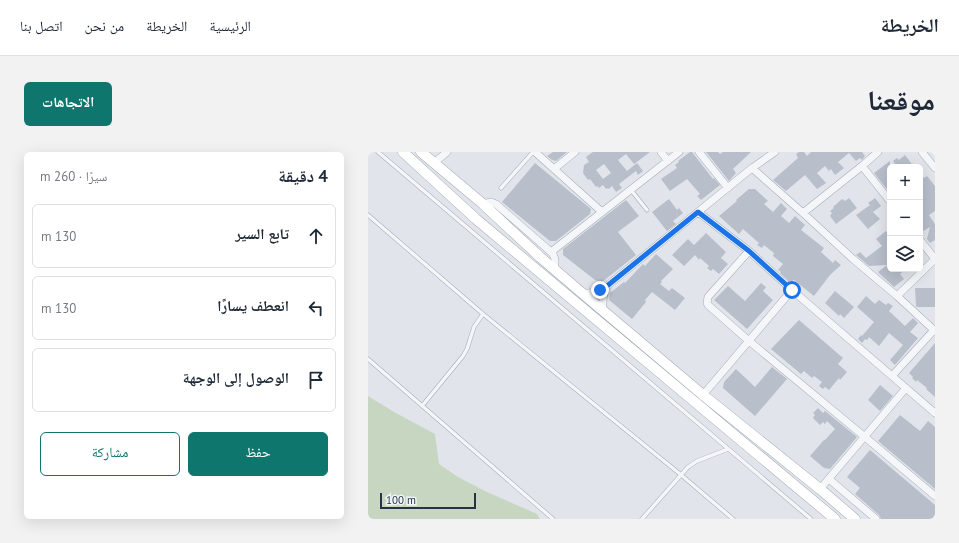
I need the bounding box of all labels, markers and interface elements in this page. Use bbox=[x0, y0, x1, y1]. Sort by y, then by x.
text: الخريطة bbox=[881, 13, 939, 37]
text: اتصل بنا bbox=[20, 17, 63, 35]
text: من نحن bbox=[85, 17, 124, 35]
text: الخريطة bbox=[146, 17, 187, 35]
text: الرئيسية bbox=[209, 17, 251, 35]
text: موقعنا bbox=[867, 81, 935, 118]
button: الاتجاهات bbox=[24, 82, 112, 126]
map controls bbox=[887, 164, 923, 272]
button: + bbox=[887, 164, 923, 200]
text: 4 دقيقة bbox=[278, 165, 328, 187]
text: سيرًا · 260 m bbox=[40, 168, 107, 185]
button: − bbox=[887, 200, 923, 236]
text: تابع السير bbox=[235, 224, 289, 243]
icon: ahead bbox=[305, 225, 327, 247]
text: 130 m bbox=[41, 228, 76, 245]
button: layers bbox=[887, 236, 923, 272]
route end bbox=[591, 281, 609, 299]
route start bbox=[783, 281, 801, 299]
text: انعطف يسارًا bbox=[217, 296, 289, 315]
icon: left bbox=[305, 297, 327, 319]
text: 130 m bbox=[41, 300, 76, 317]
text: الوصول إلى الوجهة bbox=[183, 368, 289, 387]
icon: arrive bbox=[305, 369, 327, 391]
button: مشاركة bbox=[40, 432, 180, 476]
button: حفظ bbox=[188, 432, 328, 476]
scale bar bbox=[380, 491, 476, 510]
text: 100 m bbox=[386, 493, 416, 507]

